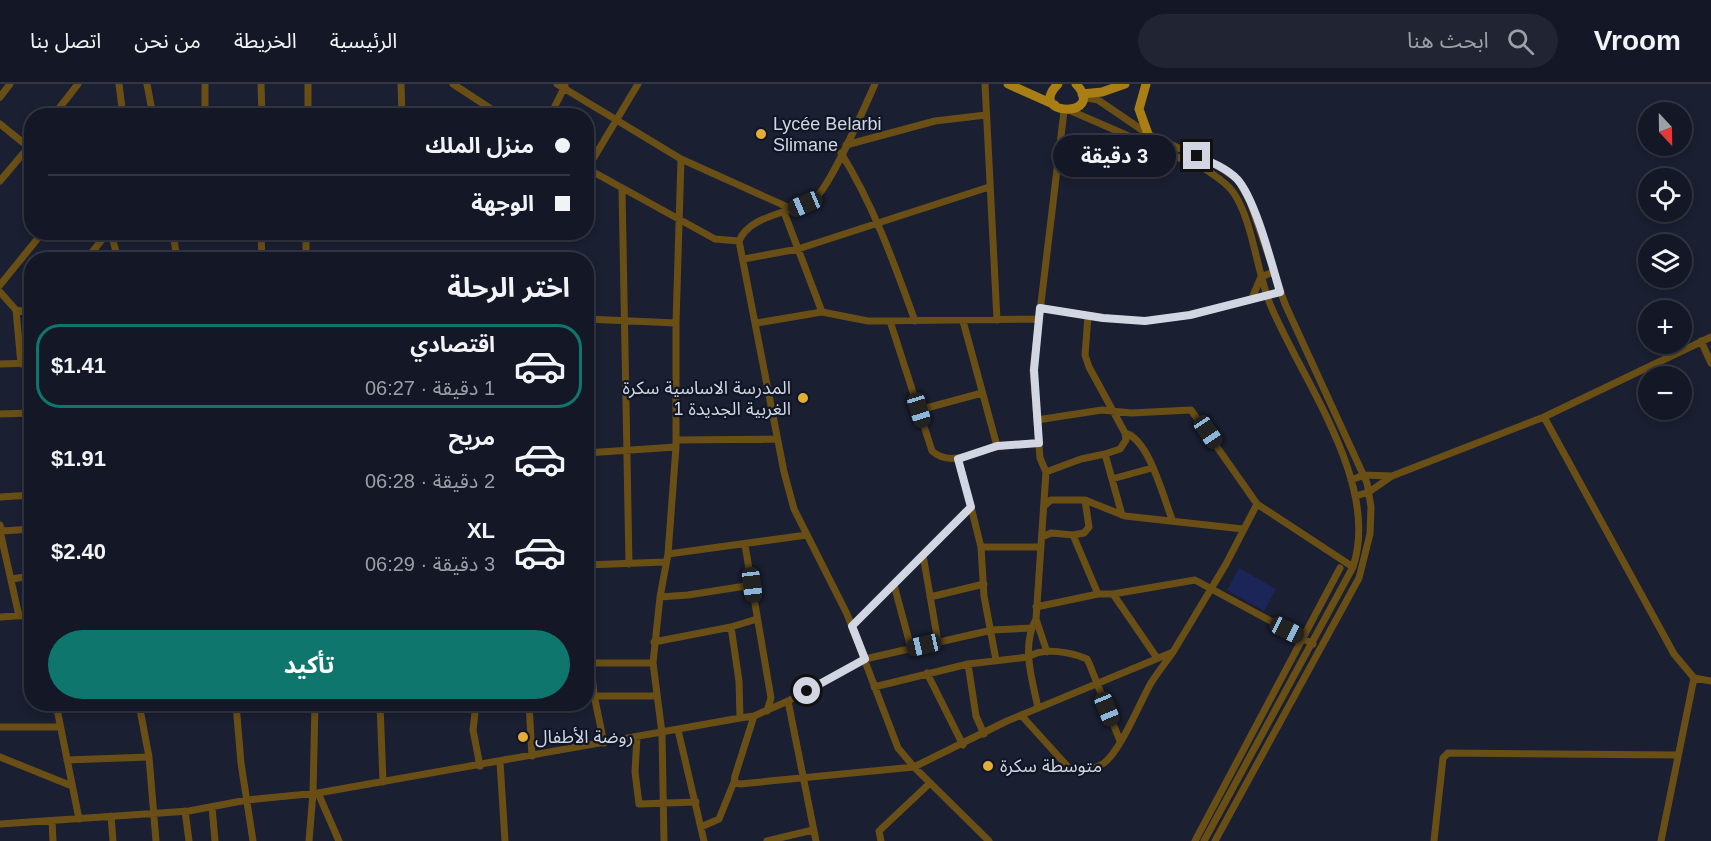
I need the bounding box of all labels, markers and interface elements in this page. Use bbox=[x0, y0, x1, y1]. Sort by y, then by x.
search box bbox=[1138, 14, 1558, 68]
icon: search bbox=[1504, 25, 1537, 58]
text: Vroom bbox=[1594, 25, 1681, 56]
text: ابحث هنا bbox=[1407, 28, 1489, 53]
text: اتصل بنا bbox=[30, 29, 101, 52]
text: من نحن bbox=[134, 29, 201, 52]
text: الخريطة bbox=[234, 29, 297, 52]
text: الرئيسية bbox=[330, 29, 397, 52]
north arrow bbox=[1638, 102, 1692, 156]
map controls bbox=[1638, 102, 1692, 420]
place label: Lycée Belarbi Slimane bbox=[773, 114, 881, 155]
marker: Lycée Belarbi Slimane bbox=[754, 127, 768, 141]
text: منزل الملك bbox=[425, 133, 534, 158]
callout: 3 دقيقة bbox=[1053, 135, 1176, 177]
route end bbox=[1183, 142, 1210, 169]
text: 3 دقيقة bbox=[1081, 145, 1148, 167]
button: locate bbox=[1638, 168, 1692, 222]
car bbox=[785, 189, 825, 219]
text: الوجهة bbox=[471, 191, 534, 216]
button: layers bbox=[1638, 234, 1692, 288]
text: اختر الرحلة bbox=[447, 273, 570, 303]
button: + bbox=[1638, 300, 1692, 354]
text: اقتصادي bbox=[410, 332, 495, 357]
icon: car bbox=[513, 339, 567, 393]
text: $1.41 bbox=[51, 353, 106, 378]
button: − bbox=[1638, 366, 1692, 420]
text: 1 دقيقة · 06:27 bbox=[365, 377, 495, 399]
place label: المدرسة الاساسية سكرة الغربية الجديدة 1 bbox=[622, 378, 791, 420]
car bbox=[905, 390, 933, 430]
marker: المدرسة الاساسية سكرة الغربية الجديدة 1 bbox=[796, 391, 810, 405]
car bbox=[1190, 412, 1226, 452]
text: مريح bbox=[449, 425, 495, 450]
icon: car bbox=[513, 432, 567, 486]
text: $1.91 bbox=[51, 446, 106, 471]
text: 2 دقيقة · 06:28 bbox=[365, 470, 495, 492]
text: XL bbox=[467, 518, 495, 543]
icon: car bbox=[513, 525, 567, 579]
text: $2.40 bbox=[51, 539, 106, 564]
text: 3 دقيقة · 06:29 bbox=[365, 553, 495, 575]
car bbox=[741, 566, 763, 604]
car bbox=[1267, 614, 1307, 646]
button: تأكيد bbox=[48, 630, 570, 699]
car bbox=[904, 632, 944, 658]
route start bbox=[793, 677, 820, 704]
car bbox=[1092, 689, 1122, 729]
place label: روضة الأطفال bbox=[535, 727, 633, 748]
marker: روضة الأطفال bbox=[516, 730, 530, 744]
place label: متوسطة سكرة bbox=[1000, 756, 1102, 777]
marker: متوسطة سكرة bbox=[981, 759, 995, 773]

